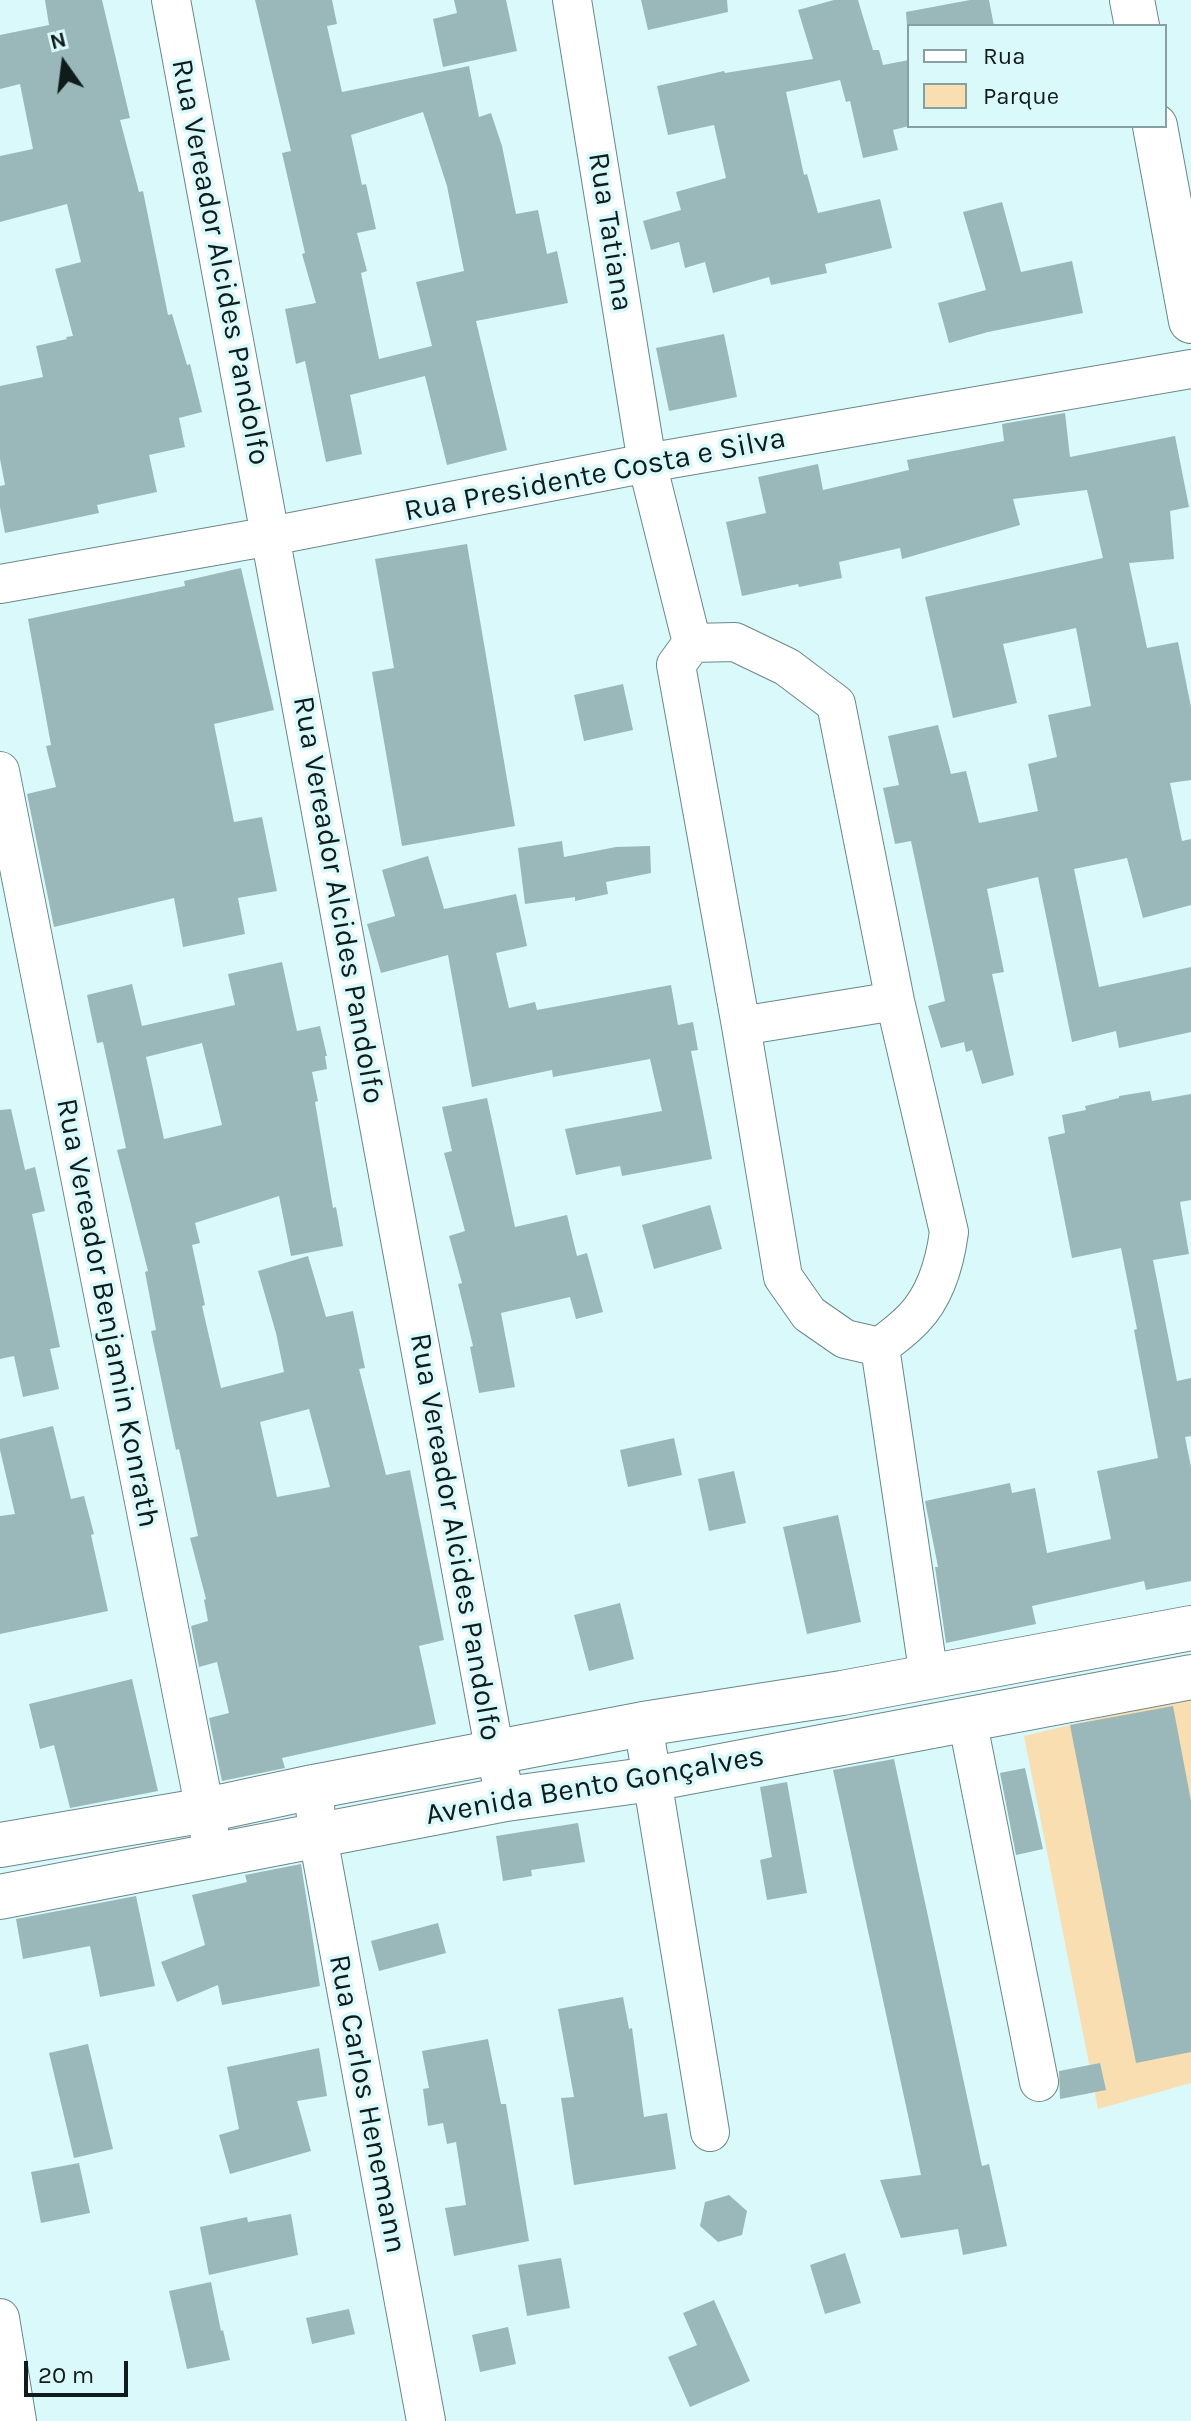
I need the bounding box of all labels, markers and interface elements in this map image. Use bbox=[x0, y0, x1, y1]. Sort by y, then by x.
north arrow bbox=[24, 24, 104, 104]
legend bbox=[907, 24, 1167, 128]
text: N bbox=[47, 26, 69, 55]
text: Rua bbox=[983, 42, 1025, 70]
street label: Rua Vereador Alcides Pandolfo bbox=[163, 56, 277, 468]
text: Parque bbox=[983, 82, 1059, 110]
street label: Rua Tatiana bbox=[580, 150, 640, 314]
street label: Rua Presidente Costa e Silva bbox=[401, 420, 789, 530]
street label: Rua Vereador Alcides Pandolfo bbox=[284, 694, 392, 1106]
street label: Rua Vereador Benjamin Konrath bbox=[48, 1095, 166, 1531]
street label: Rua Vereador Alcides Pandolfo bbox=[401, 1331, 509, 1743]
street label: Avenida Bento Gonçalves bbox=[423, 1738, 767, 1834]
street label: Rua Carlos Henemann bbox=[320, 1952, 414, 2256]
scale bar bbox=[28, 2345, 132, 2395]
text: 20 m bbox=[38, 2361, 94, 2389]

